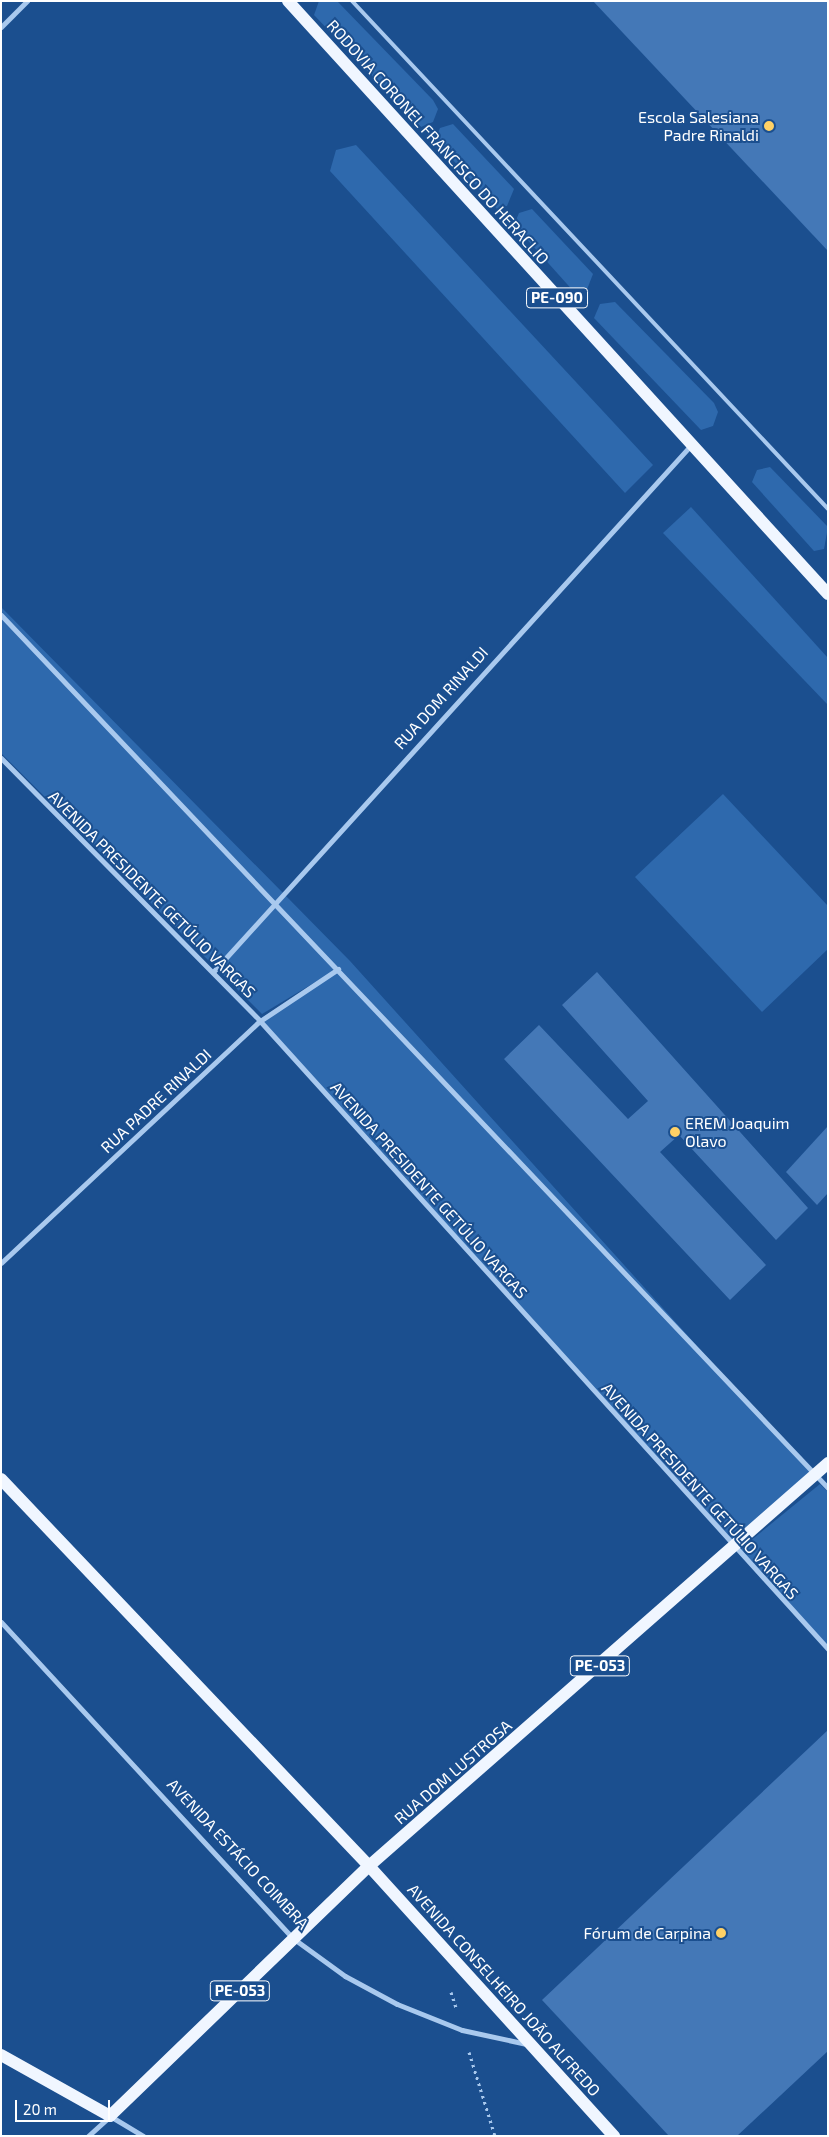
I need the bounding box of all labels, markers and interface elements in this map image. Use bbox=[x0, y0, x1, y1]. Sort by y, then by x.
street label: RODOVIA CORONEL FRANCISCO DO HERACLIO bbox=[323, 15, 553, 269]
place label: Escola Salesiana Padre Rinaldi bbox=[638, 107, 759, 145]
marker: Escola Salesiana Padre Rinaldi bbox=[763, 120, 775, 132]
road number: PE-090 bbox=[526, 286, 588, 310]
street label: RUA DOM RINALDI bbox=[390, 643, 492, 753]
street label: AVENIDA PRESIDENTE GETÚLIO VARGAS bbox=[44, 786, 260, 1002]
street label: RUA PADRE RINALDI bbox=[97, 1045, 215, 1157]
street label: AVENIDA PRESIDENTE GETÚLIO VARGAS bbox=[326, 1078, 532, 1302]
place label: EREM Joaquim Olavo bbox=[685, 1113, 790, 1151]
marker: EREM Joaquim Olavo bbox=[669, 1126, 681, 1138]
street label: AVENIDA PRESIDENTE GETÚLIO VARGAS bbox=[597, 1379, 803, 1603]
road number: PE-053 bbox=[569, 1654, 631, 1678]
street label: RUA DOM LUSTROSA bbox=[390, 1716, 516, 1828]
street label: AVENIDA ESTÁCIO COIMBRA bbox=[163, 1775, 313, 1933]
street label: AVENIDA CONSELHEIRO JOÃO ALFREDO bbox=[403, 1880, 605, 2100]
place label: Fórum de Carpina bbox=[583, 1923, 711, 1943]
marker: Fórum de Carpina bbox=[715, 1927, 727, 1939]
road number: PE-053 bbox=[209, 1978, 271, 2004]
scale bar bbox=[18, 2090, 112, 2122]
text: 20 m bbox=[23, 2100, 57, 2118]

